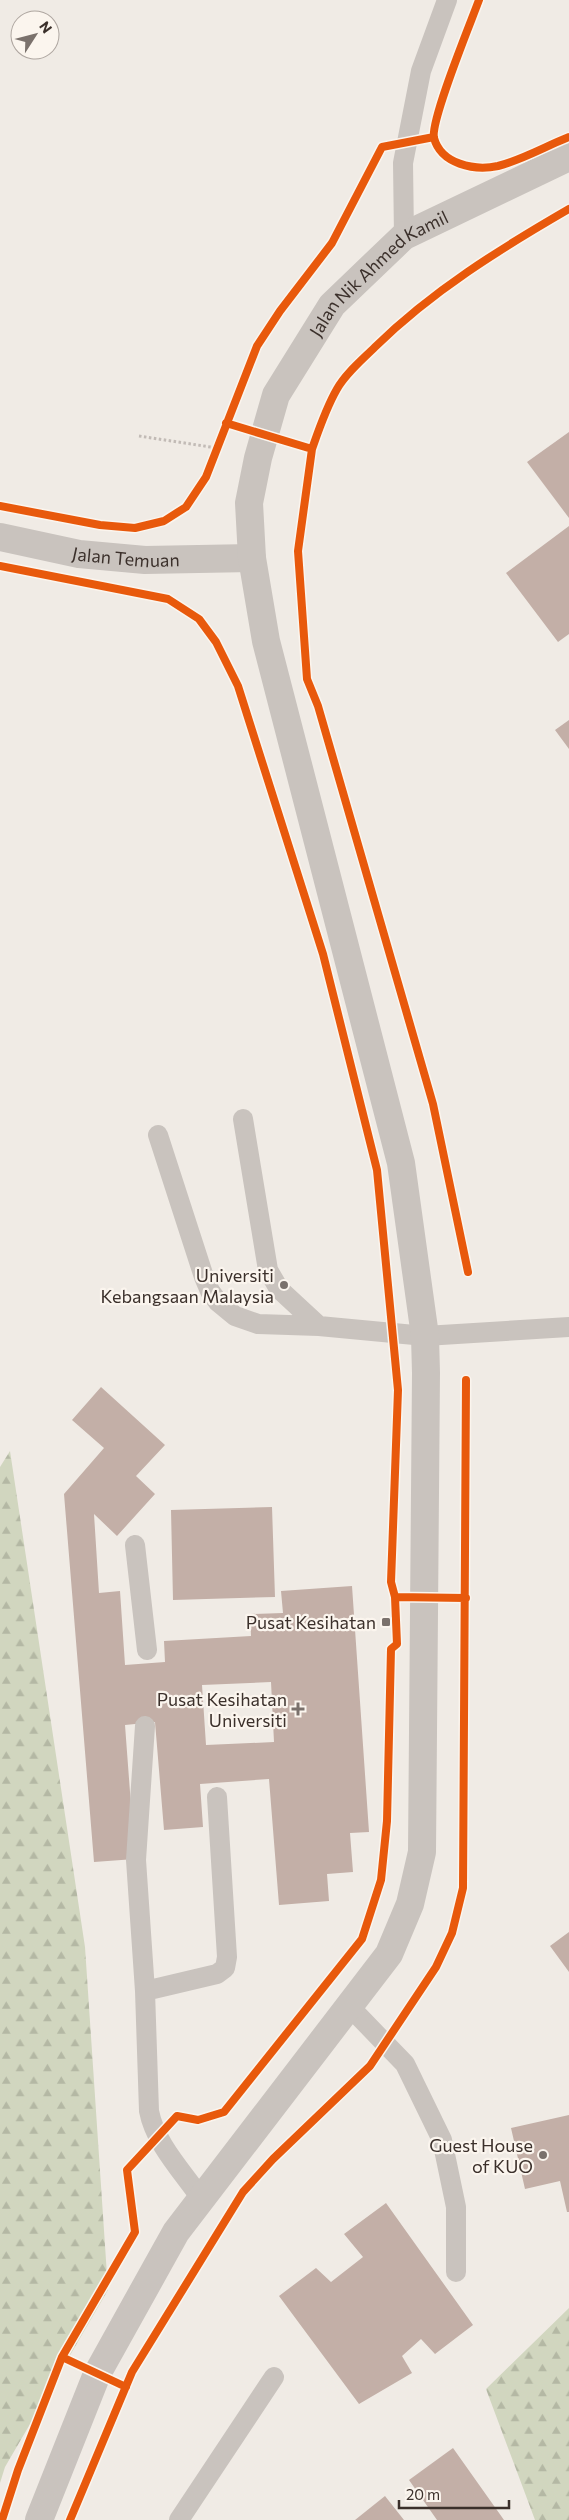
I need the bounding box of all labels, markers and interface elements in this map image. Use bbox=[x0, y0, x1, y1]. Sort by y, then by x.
north arrow bbox=[10, 10, 60, 60]
text: N bbox=[36, 18, 56, 36]
street label: Jalan Nik Ahmed Kamil bbox=[304, 206, 452, 341]
street label: Jalan Temuan bbox=[70, 542, 180, 571]
place label: Universiti Kebangsaan Malaysia bbox=[100, 1264, 274, 1307]
marker: Universiti Kebangsaan Malaysia bbox=[278, 1279, 290, 1291]
place label: Pusat Kesihatan bbox=[246, 1611, 376, 1633]
marker: Pusat Kesihatan bbox=[380, 1616, 392, 1628]
place label: Pusat Kesihatan Universiti bbox=[157, 1688, 287, 1731]
marker: Pusat Kesihatan Universiti bbox=[291, 1702, 305, 1716]
place label: Guest House of KUO bbox=[429, 2134, 533, 2177]
marker: Guest House of KUO bbox=[537, 2149, 549, 2161]
scale bar bbox=[399, 2478, 509, 2510]
text: 20 m bbox=[406, 2485, 440, 2503]

